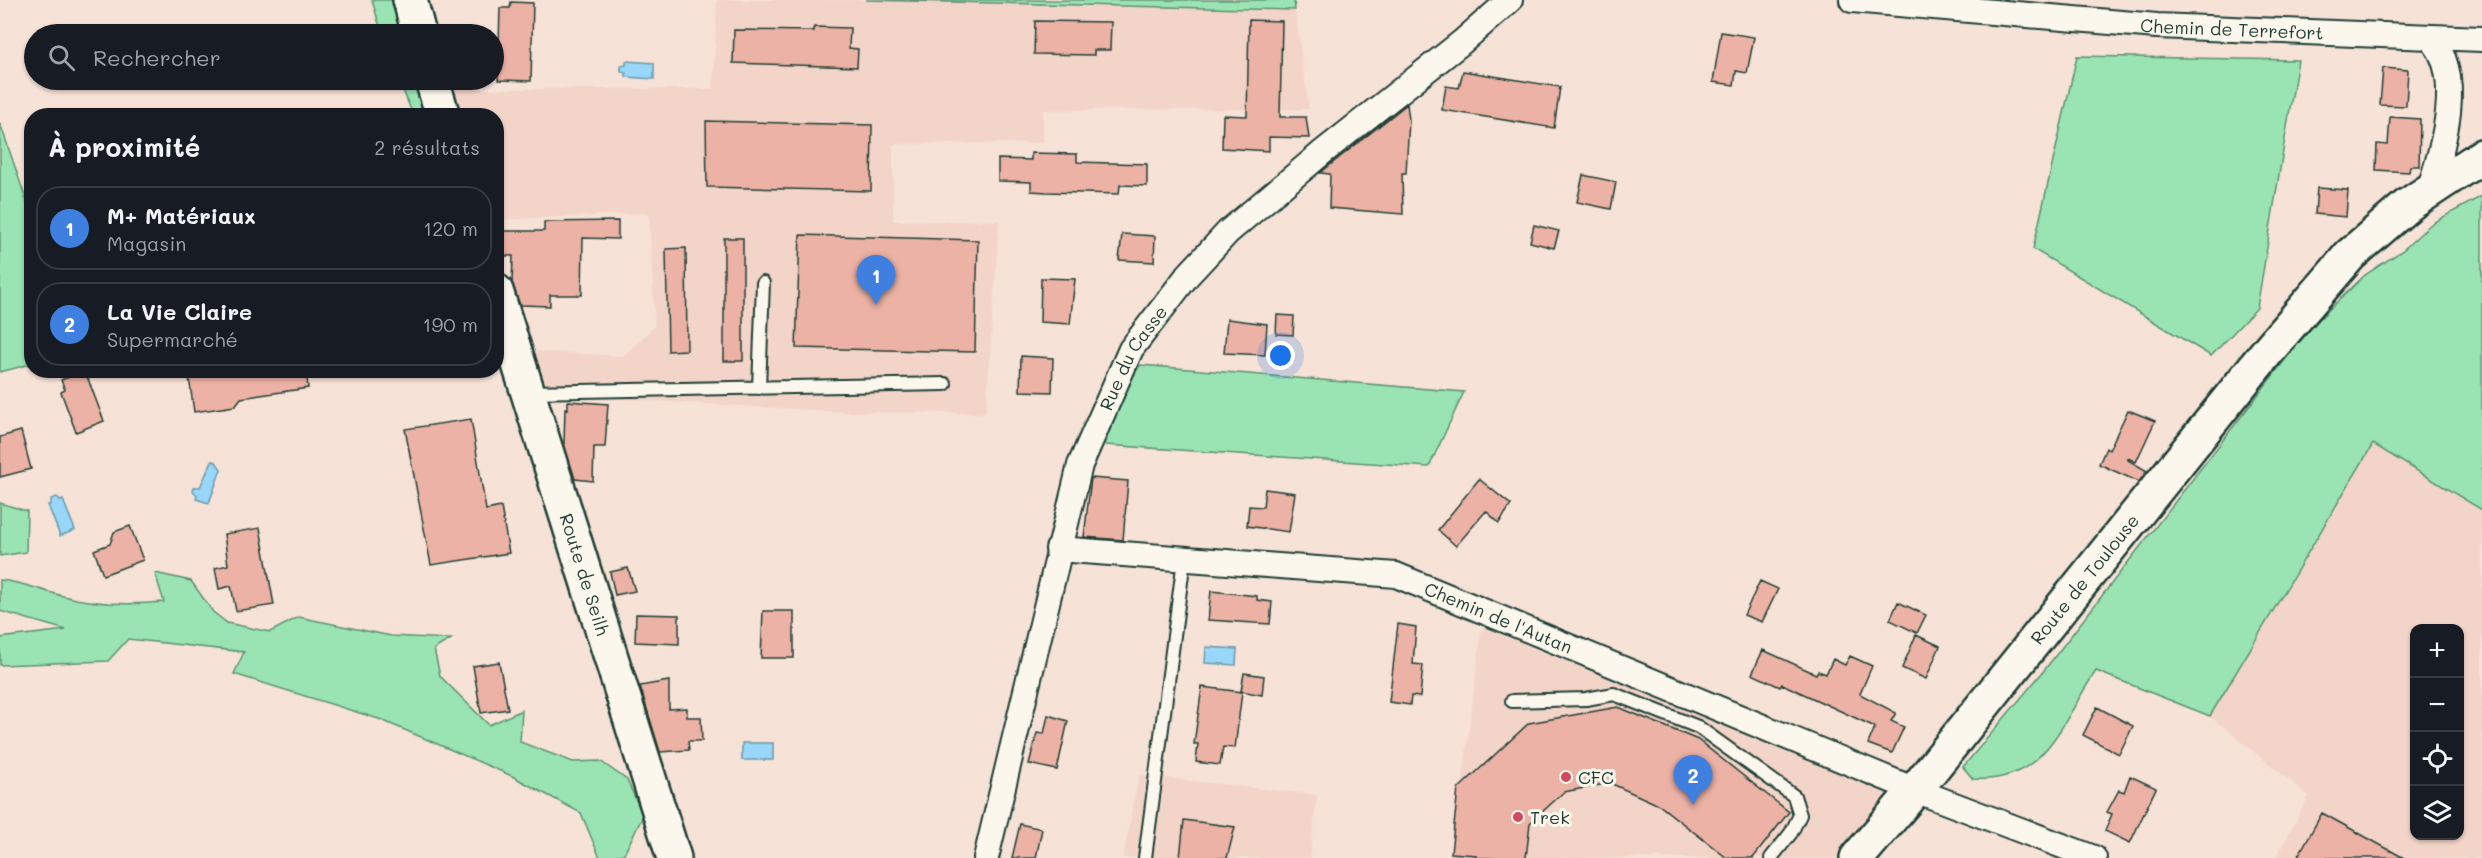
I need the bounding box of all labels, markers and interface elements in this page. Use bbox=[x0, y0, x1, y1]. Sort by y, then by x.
street label: Chemin de Terrefort bbox=[2139, 13, 2324, 45]
search box bbox=[24, 24, 504, 90]
icon: search bbox=[45, 41, 78, 74]
text: Rechercher bbox=[93, 43, 221, 72]
text: À proximité bbox=[48, 130, 200, 164]
text: 2 résultats bbox=[374, 134, 480, 160]
text: M+ Matériaux bbox=[107, 201, 256, 230]
text: 1 bbox=[65, 215, 74, 241]
text: 120 m bbox=[423, 215, 478, 241]
text: Magasin bbox=[107, 230, 186, 256]
pin: 1 bbox=[856, 256, 896, 305]
text: La Vie Claire bbox=[107, 297, 252, 326]
street label: Rue du Casse bbox=[1094, 300, 1172, 414]
text: 2 bbox=[64, 311, 75, 337]
text: 190 m bbox=[423, 311, 478, 337]
text: Supermarché bbox=[107, 326, 238, 352]
your location bbox=[1266, 341, 1295, 370]
street label: Route de Toulouse bbox=[2025, 509, 2144, 649]
street label: Route de Seilh bbox=[555, 510, 615, 638]
street label: Chemin de l'Autan bbox=[1421, 576, 1576, 659]
map controls bbox=[2410, 624, 2464, 840]
button: + bbox=[2410, 624, 2464, 678]
button: − bbox=[2410, 678, 2464, 732]
button: locate bbox=[2410, 732, 2464, 786]
pin: 2 bbox=[1674, 756, 1712, 805]
place label: CFC bbox=[1578, 765, 1614, 789]
marker: CFC bbox=[1559, 770, 1573, 784]
button: layers bbox=[2410, 786, 2464, 840]
place label: Trek bbox=[1530, 805, 1570, 829]
marker: Trek bbox=[1511, 810, 1525, 824]

